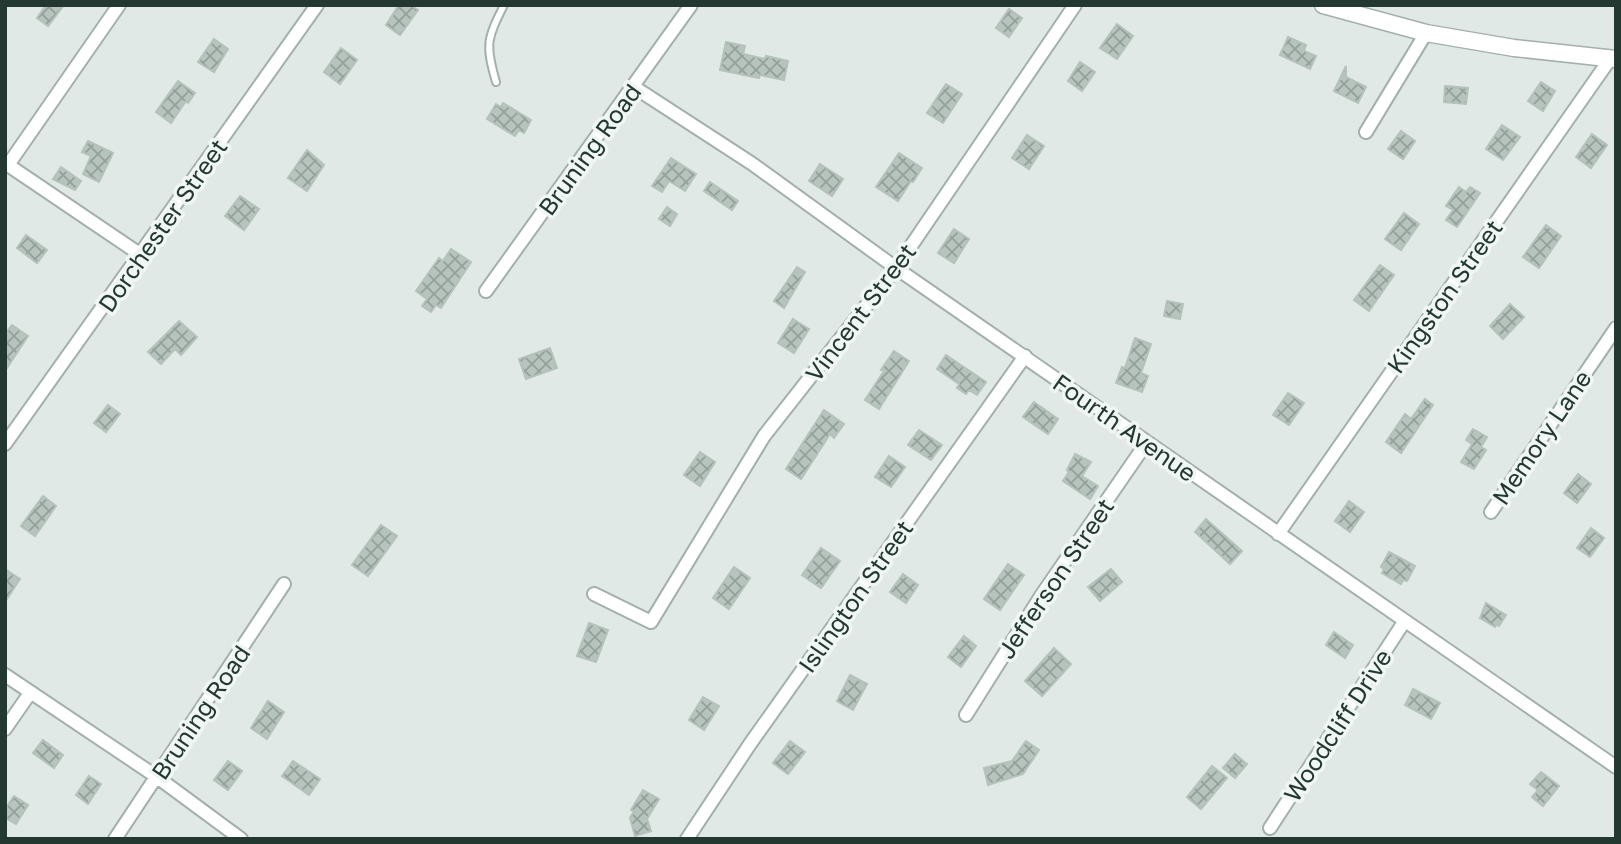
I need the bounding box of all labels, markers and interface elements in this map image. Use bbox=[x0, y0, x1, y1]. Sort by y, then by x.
street label: Bruning Road bbox=[532, 78, 646, 220]
street label: Dorchester Street bbox=[91, 133, 233, 317]
street label: Kingston Street bbox=[1380, 214, 1508, 378]
street label: Vincent Street bbox=[799, 237, 921, 387]
street label: Memory Lane bbox=[1485, 364, 1597, 510]
street label: Fourth Avenue bbox=[1048, 367, 1202, 487]
street label: Jefferson Street bbox=[991, 492, 1119, 664]
street label: Islington Street bbox=[792, 514, 918, 678]
street label: Bruning Road bbox=[145, 639, 255, 785]
street label: Woodcliff Drive bbox=[1277, 643, 1397, 807]

